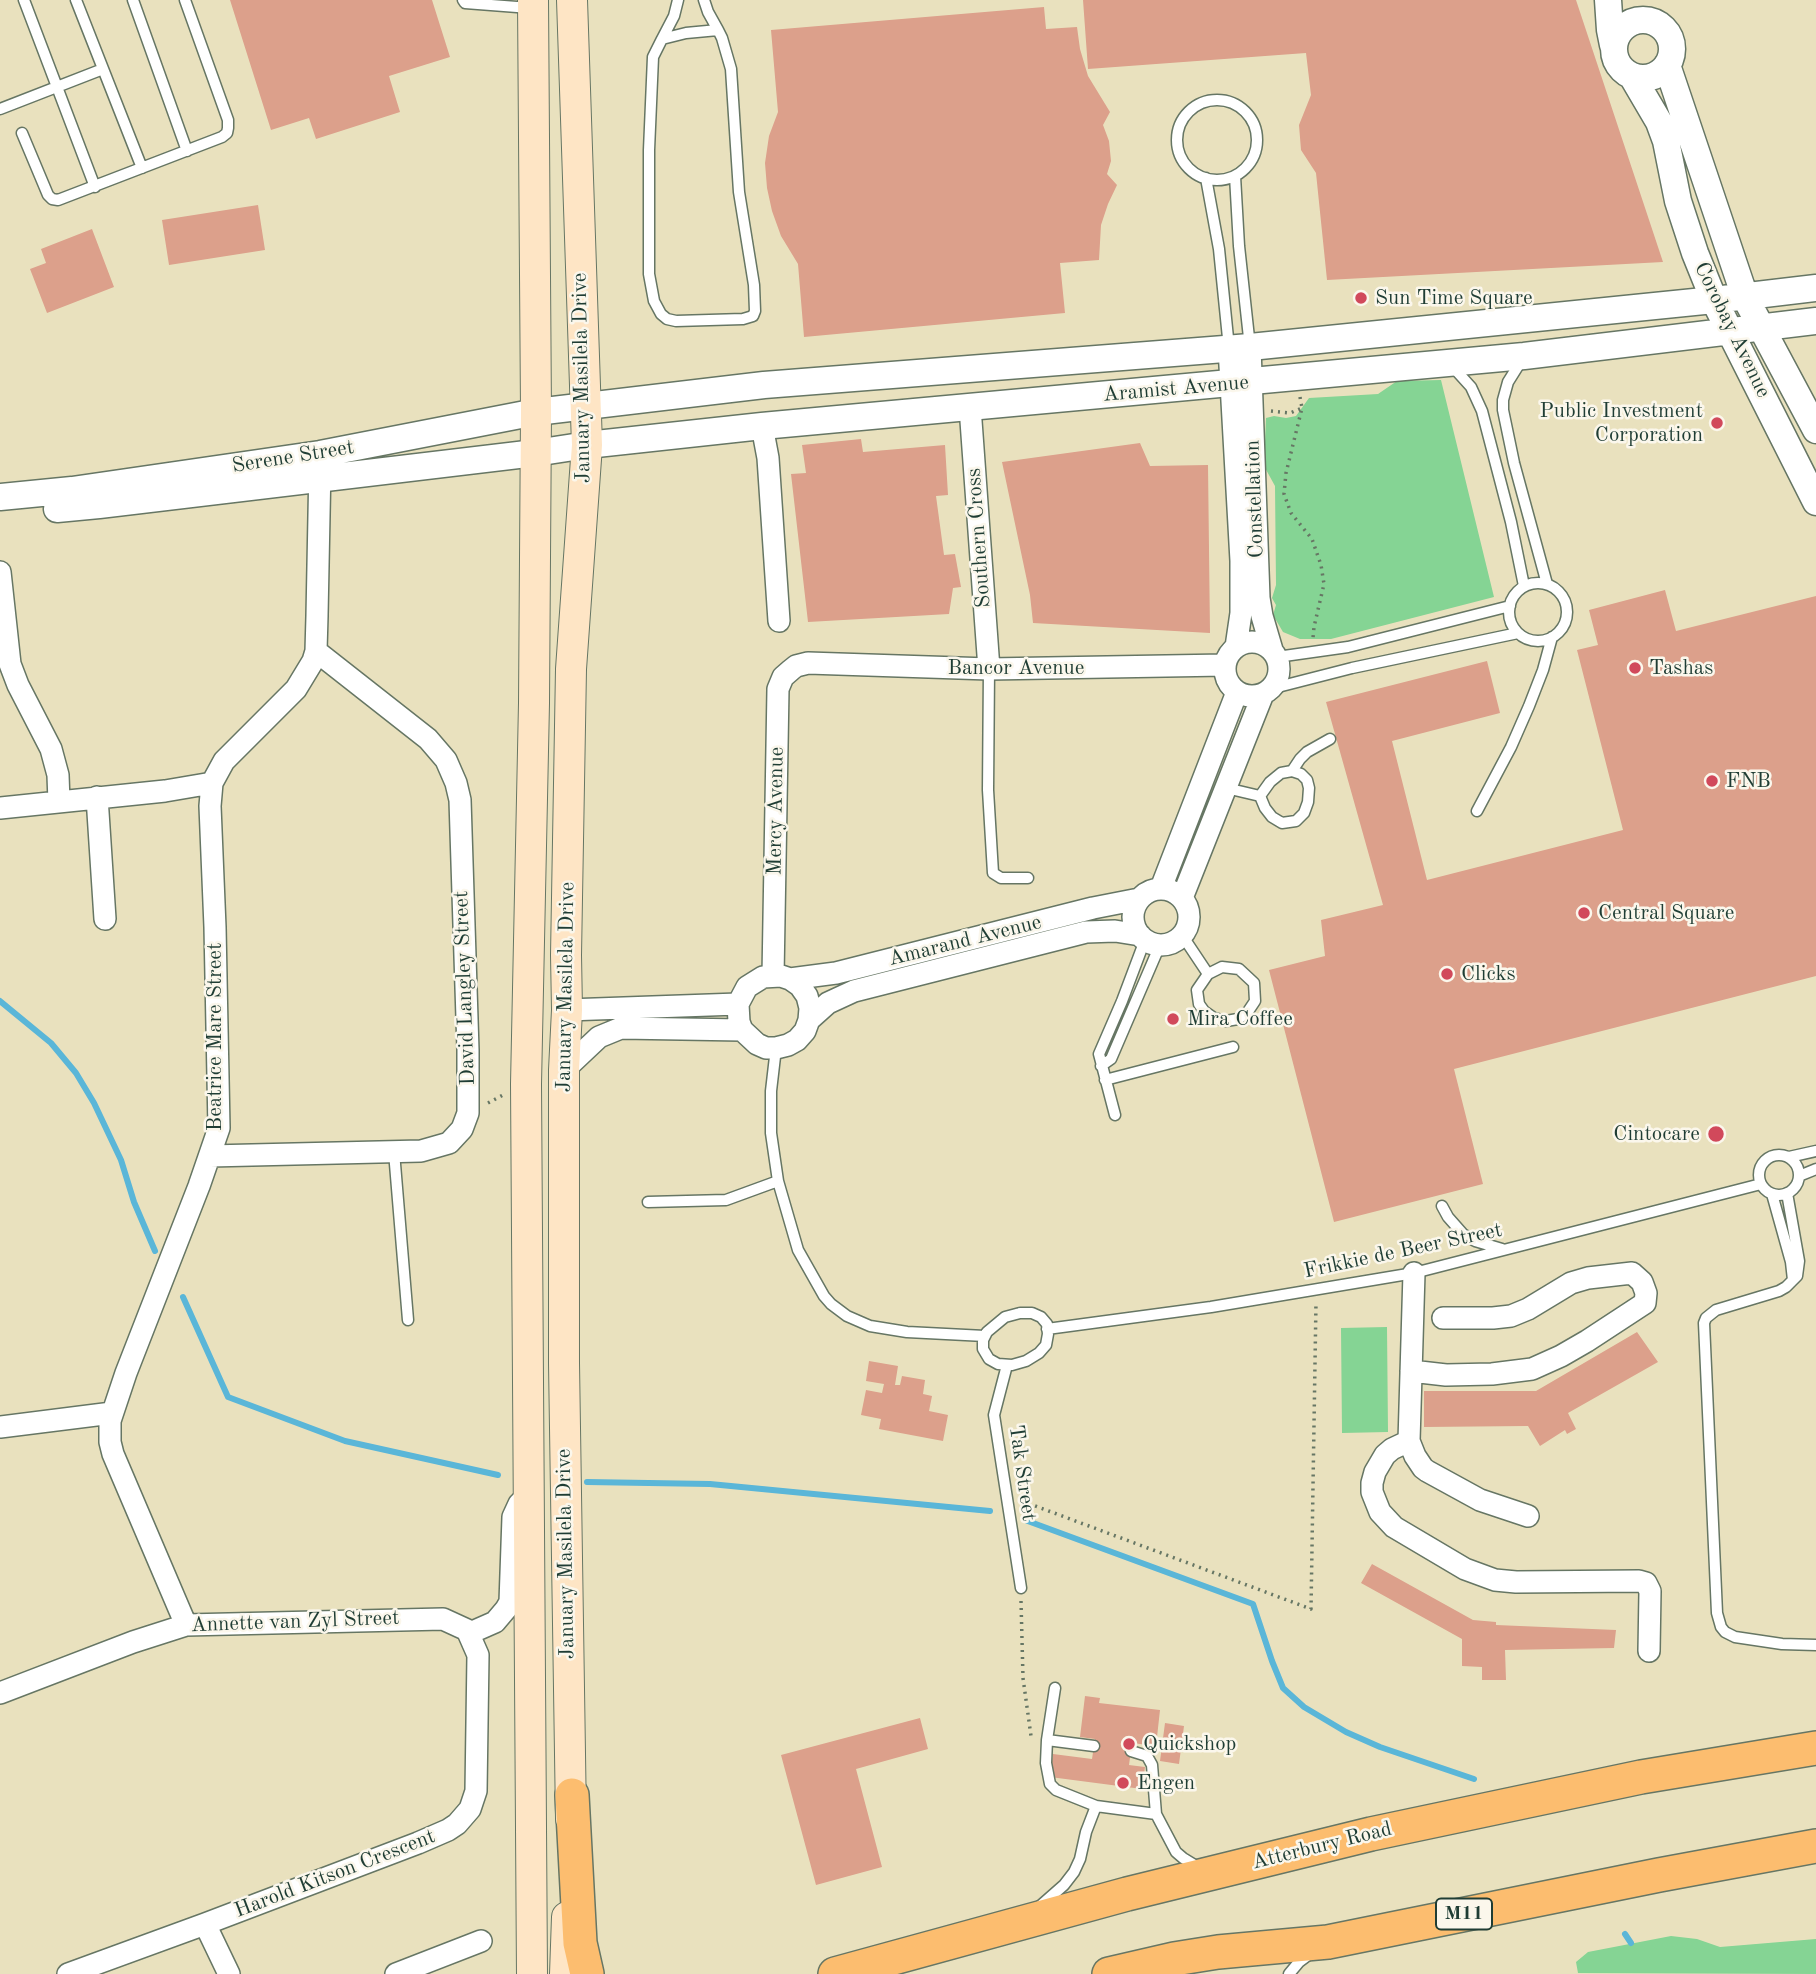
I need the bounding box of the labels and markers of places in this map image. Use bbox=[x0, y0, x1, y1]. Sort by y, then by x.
place label: Sun Time Square bbox=[1375, 285, 1533, 311]
marker: Sun Time Square bbox=[1353, 290, 1369, 306]
place label: Public Investment Corporation bbox=[1539, 398, 1703, 448]
marker: Public Investment Corporation bbox=[1709, 415, 1725, 431]
place label: Tashas bbox=[1649, 655, 1713, 681]
marker: Tashas bbox=[1627, 660, 1643, 676]
place label: FNB bbox=[1726, 768, 1771, 794]
marker: FNB bbox=[1704, 773, 1720, 789]
place label: Central Square bbox=[1598, 900, 1734, 926]
marker: Central Square bbox=[1576, 905, 1592, 921]
place label: Clicks bbox=[1461, 961, 1516, 987]
marker: Clicks bbox=[1439, 966, 1455, 982]
place label: Mira Coffee bbox=[1187, 1006, 1293, 1032]
marker: Mira Coffee bbox=[1165, 1011, 1181, 1027]
place label: Cintocare bbox=[1613, 1121, 1700, 1147]
marker: Cintocare bbox=[1706, 1124, 1726, 1144]
place label: Quickshop bbox=[1143, 1731, 1236, 1757]
marker: Quickshop bbox=[1121, 1736, 1137, 1752]
place label: Engen bbox=[1137, 1770, 1195, 1796]
marker: Engen bbox=[1115, 1775, 1131, 1791]

